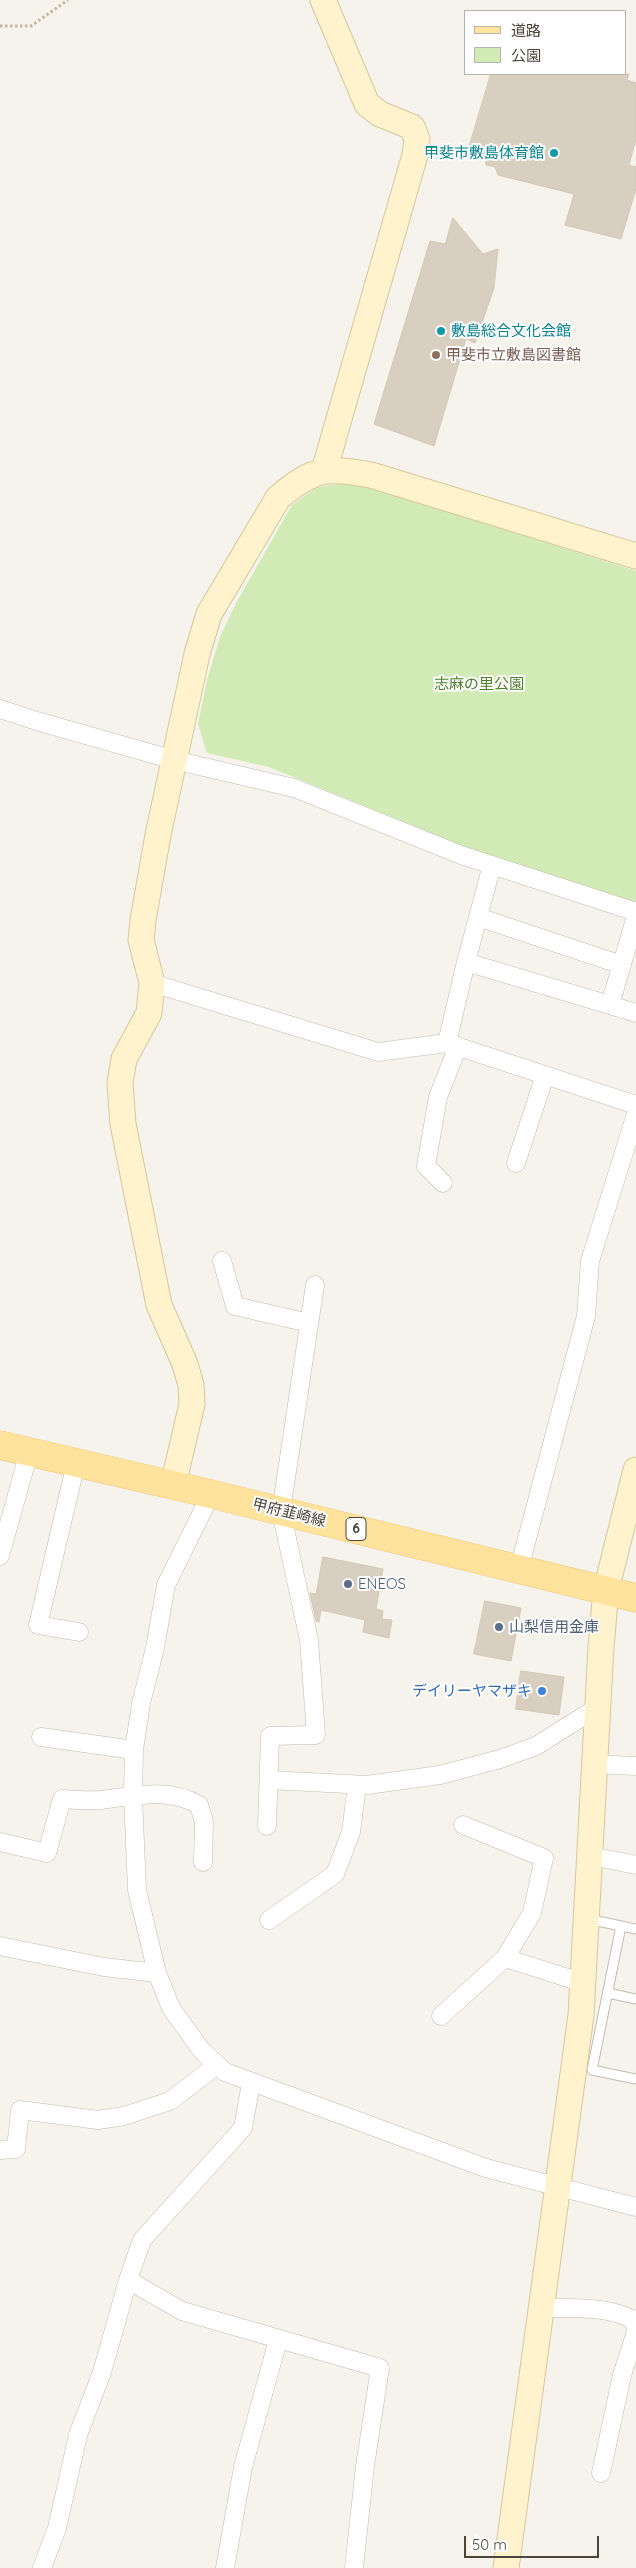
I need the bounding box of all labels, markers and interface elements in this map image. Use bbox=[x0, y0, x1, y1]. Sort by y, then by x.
legend bbox=[464, 10, 626, 75]
text: 道路 bbox=[511, 21, 541, 40]
text: 公園 bbox=[511, 46, 541, 65]
place label: 甲斐市敷島体育館 bbox=[424, 144, 544, 162]
marker: 甲斐市敷島体育館 bbox=[548, 147, 560, 159]
place label: 敷島総合文化会館 bbox=[451, 322, 571, 340]
marker: 敷島総合文化会館 bbox=[435, 325, 447, 337]
place label: 甲斐市立敷島図書館 bbox=[446, 346, 581, 364]
marker: 甲斐市立敷島図書館 bbox=[430, 349, 442, 361]
park label: 志麻の里公園 bbox=[434, 675, 524, 693]
street label: 甲府韮崎線 bbox=[250, 1495, 328, 1531]
road number: 6 bbox=[346, 1518, 366, 1540]
place label: ENEOS bbox=[358, 1575, 406, 1593]
marker: ENEOS bbox=[342, 1578, 354, 1590]
place label: 山梨信用金庫 bbox=[509, 1618, 599, 1636]
marker: 山梨信用金庫 bbox=[493, 1621, 505, 1633]
place label: デイリーヤマザキ bbox=[412, 1682, 532, 1700]
marker: デイリーヤマザキ bbox=[536, 1685, 548, 1697]
scale bar bbox=[466, 2526, 601, 2558]
text: 50 m bbox=[472, 2535, 507, 2554]

